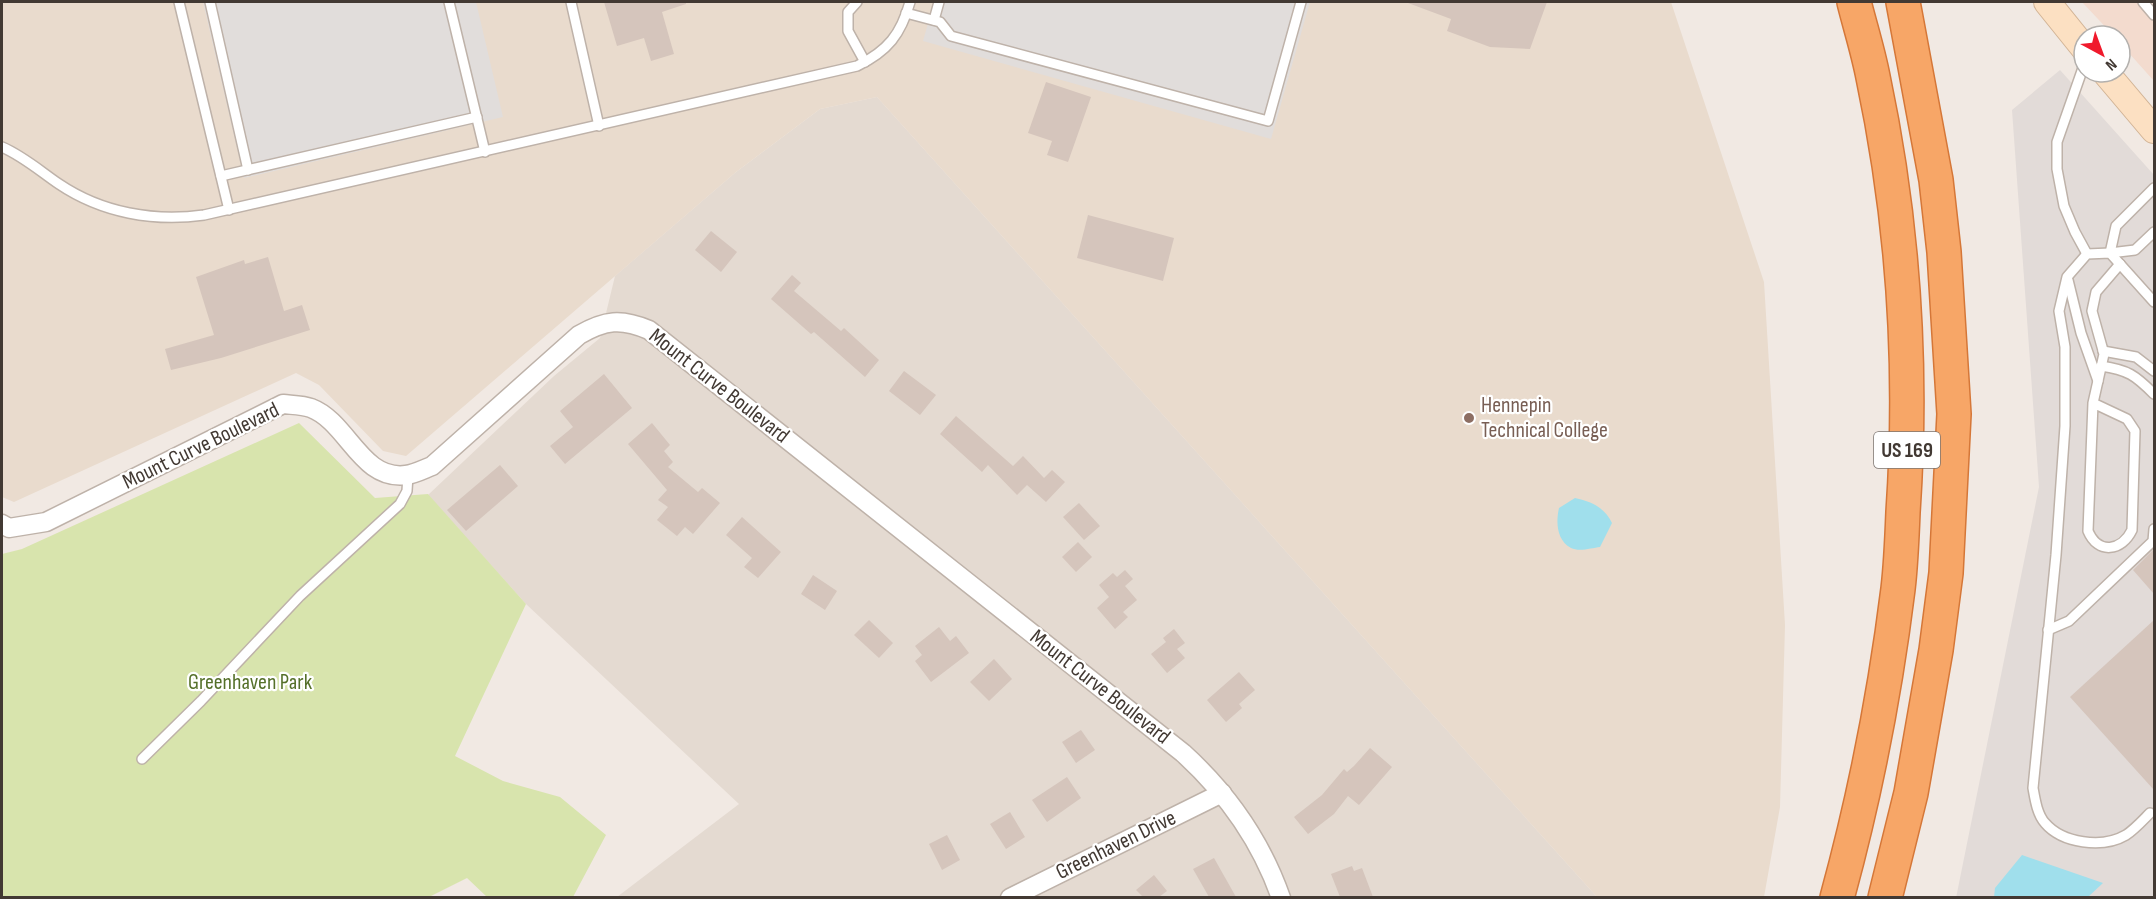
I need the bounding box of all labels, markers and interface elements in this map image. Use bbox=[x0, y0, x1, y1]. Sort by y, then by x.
north arrow bbox=[2072, 24, 2132, 84]
text: N bbox=[2101, 54, 2120, 74]
street label: Mount Curve Boulevard bbox=[643, 323, 795, 449]
place label: Hennepin Technical College bbox=[1481, 392, 1608, 444]
street label: Mount Curve Boulevard bbox=[118, 396, 284, 496]
marker: Hennepin Technical College bbox=[1462, 411, 1476, 425]
road number: US 169 bbox=[1874, 432, 1940, 468]
street label: Mount Curve Boulevard bbox=[1024, 624, 1176, 750]
park label: Greenhaven Park bbox=[188, 669, 313, 696]
street label: Greenhaven Drive bbox=[1052, 804, 1180, 886]

